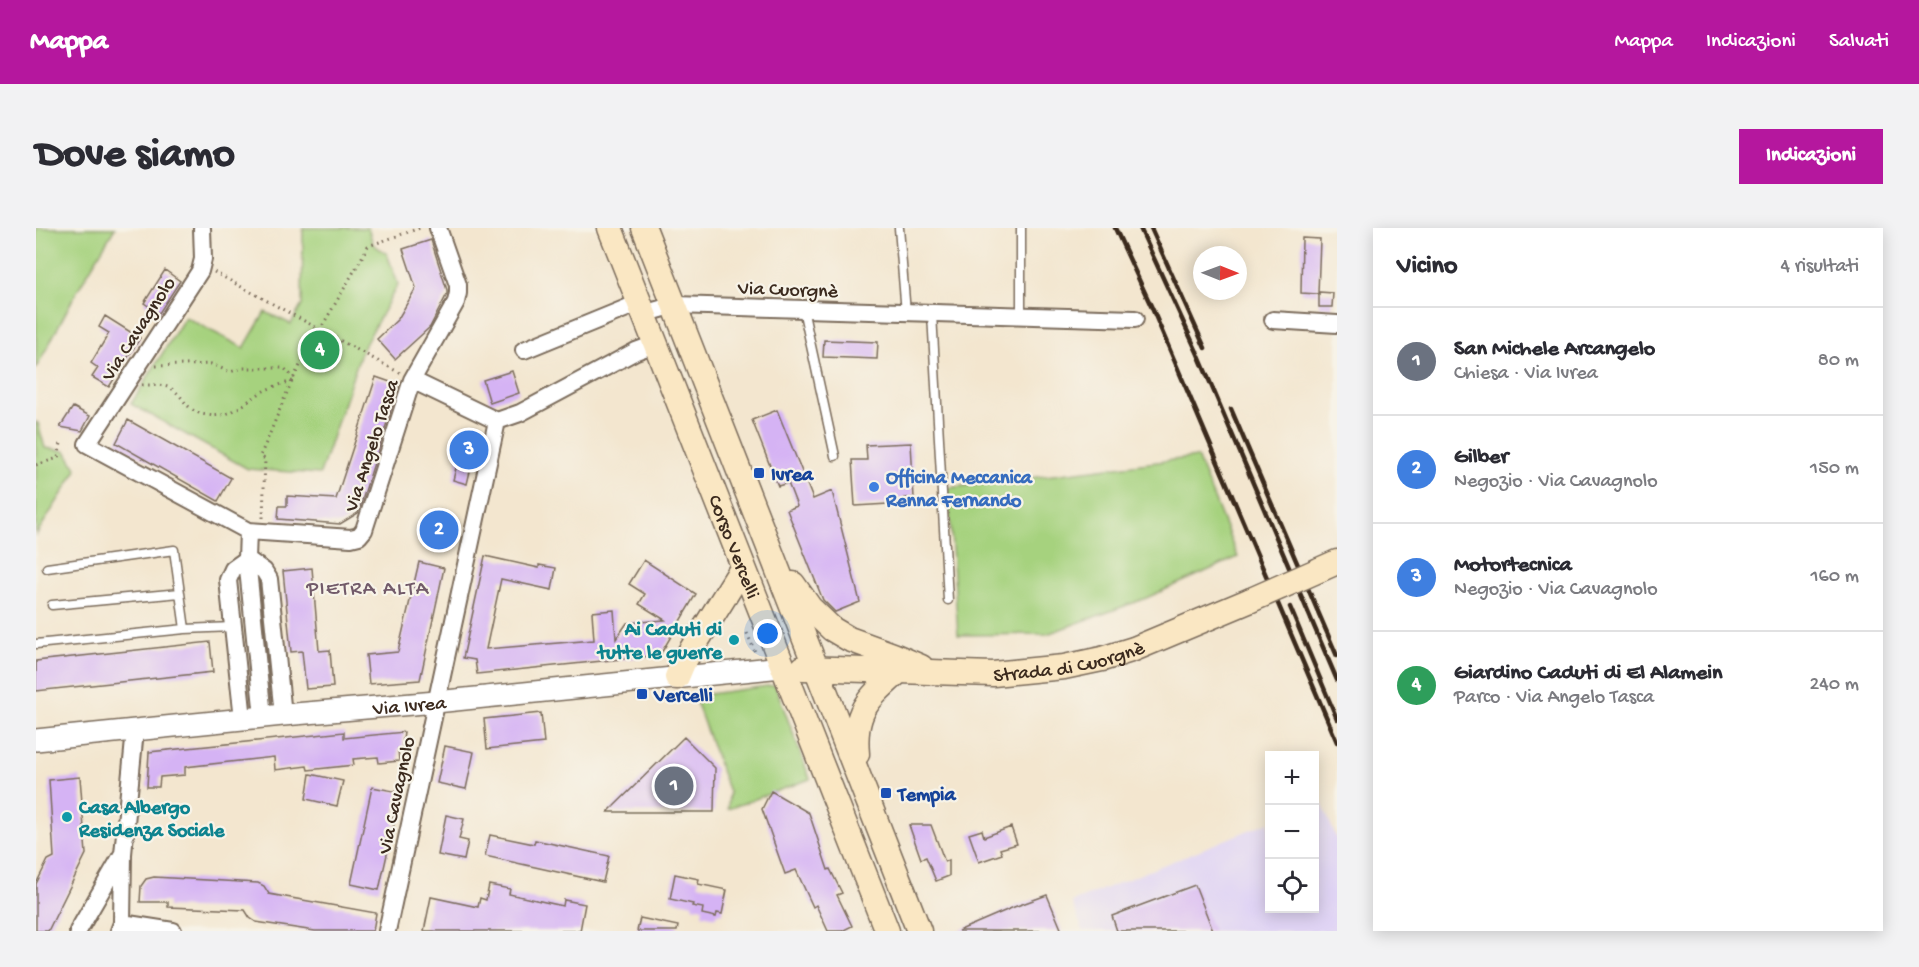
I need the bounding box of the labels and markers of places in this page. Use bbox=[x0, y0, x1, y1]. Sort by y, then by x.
pin: 4 bbox=[300, 328, 340, 372]
pin: 3 bbox=[450, 428, 488, 472]
place label: Ivrea bbox=[771, 465, 814, 488]
marker: Ivrea bbox=[752, 466, 766, 480]
place label: Officina Meccanica Renna Fernando bbox=[885, 467, 1033, 514]
marker: Officina Meccanica Renna Fernando bbox=[867, 480, 881, 494]
pin: 2 bbox=[420, 508, 458, 552]
place label: Ai Caduti di tutte le guerre bbox=[596, 620, 723, 666]
marker: Ai Caduti di tutte le guerre bbox=[727, 633, 741, 647]
place label: Vercelli bbox=[653, 686, 713, 709]
marker: Vercelli bbox=[635, 687, 649, 701]
pin: 1 bbox=[654, 764, 694, 808]
place label: Tempia bbox=[896, 785, 956, 808]
marker: Tempia bbox=[879, 786, 893, 800]
place label: Casa Albergo Residenza Sociale bbox=[78, 798, 225, 844]
marker: Casa Albergo Residenza Sociale bbox=[60, 810, 74, 824]

